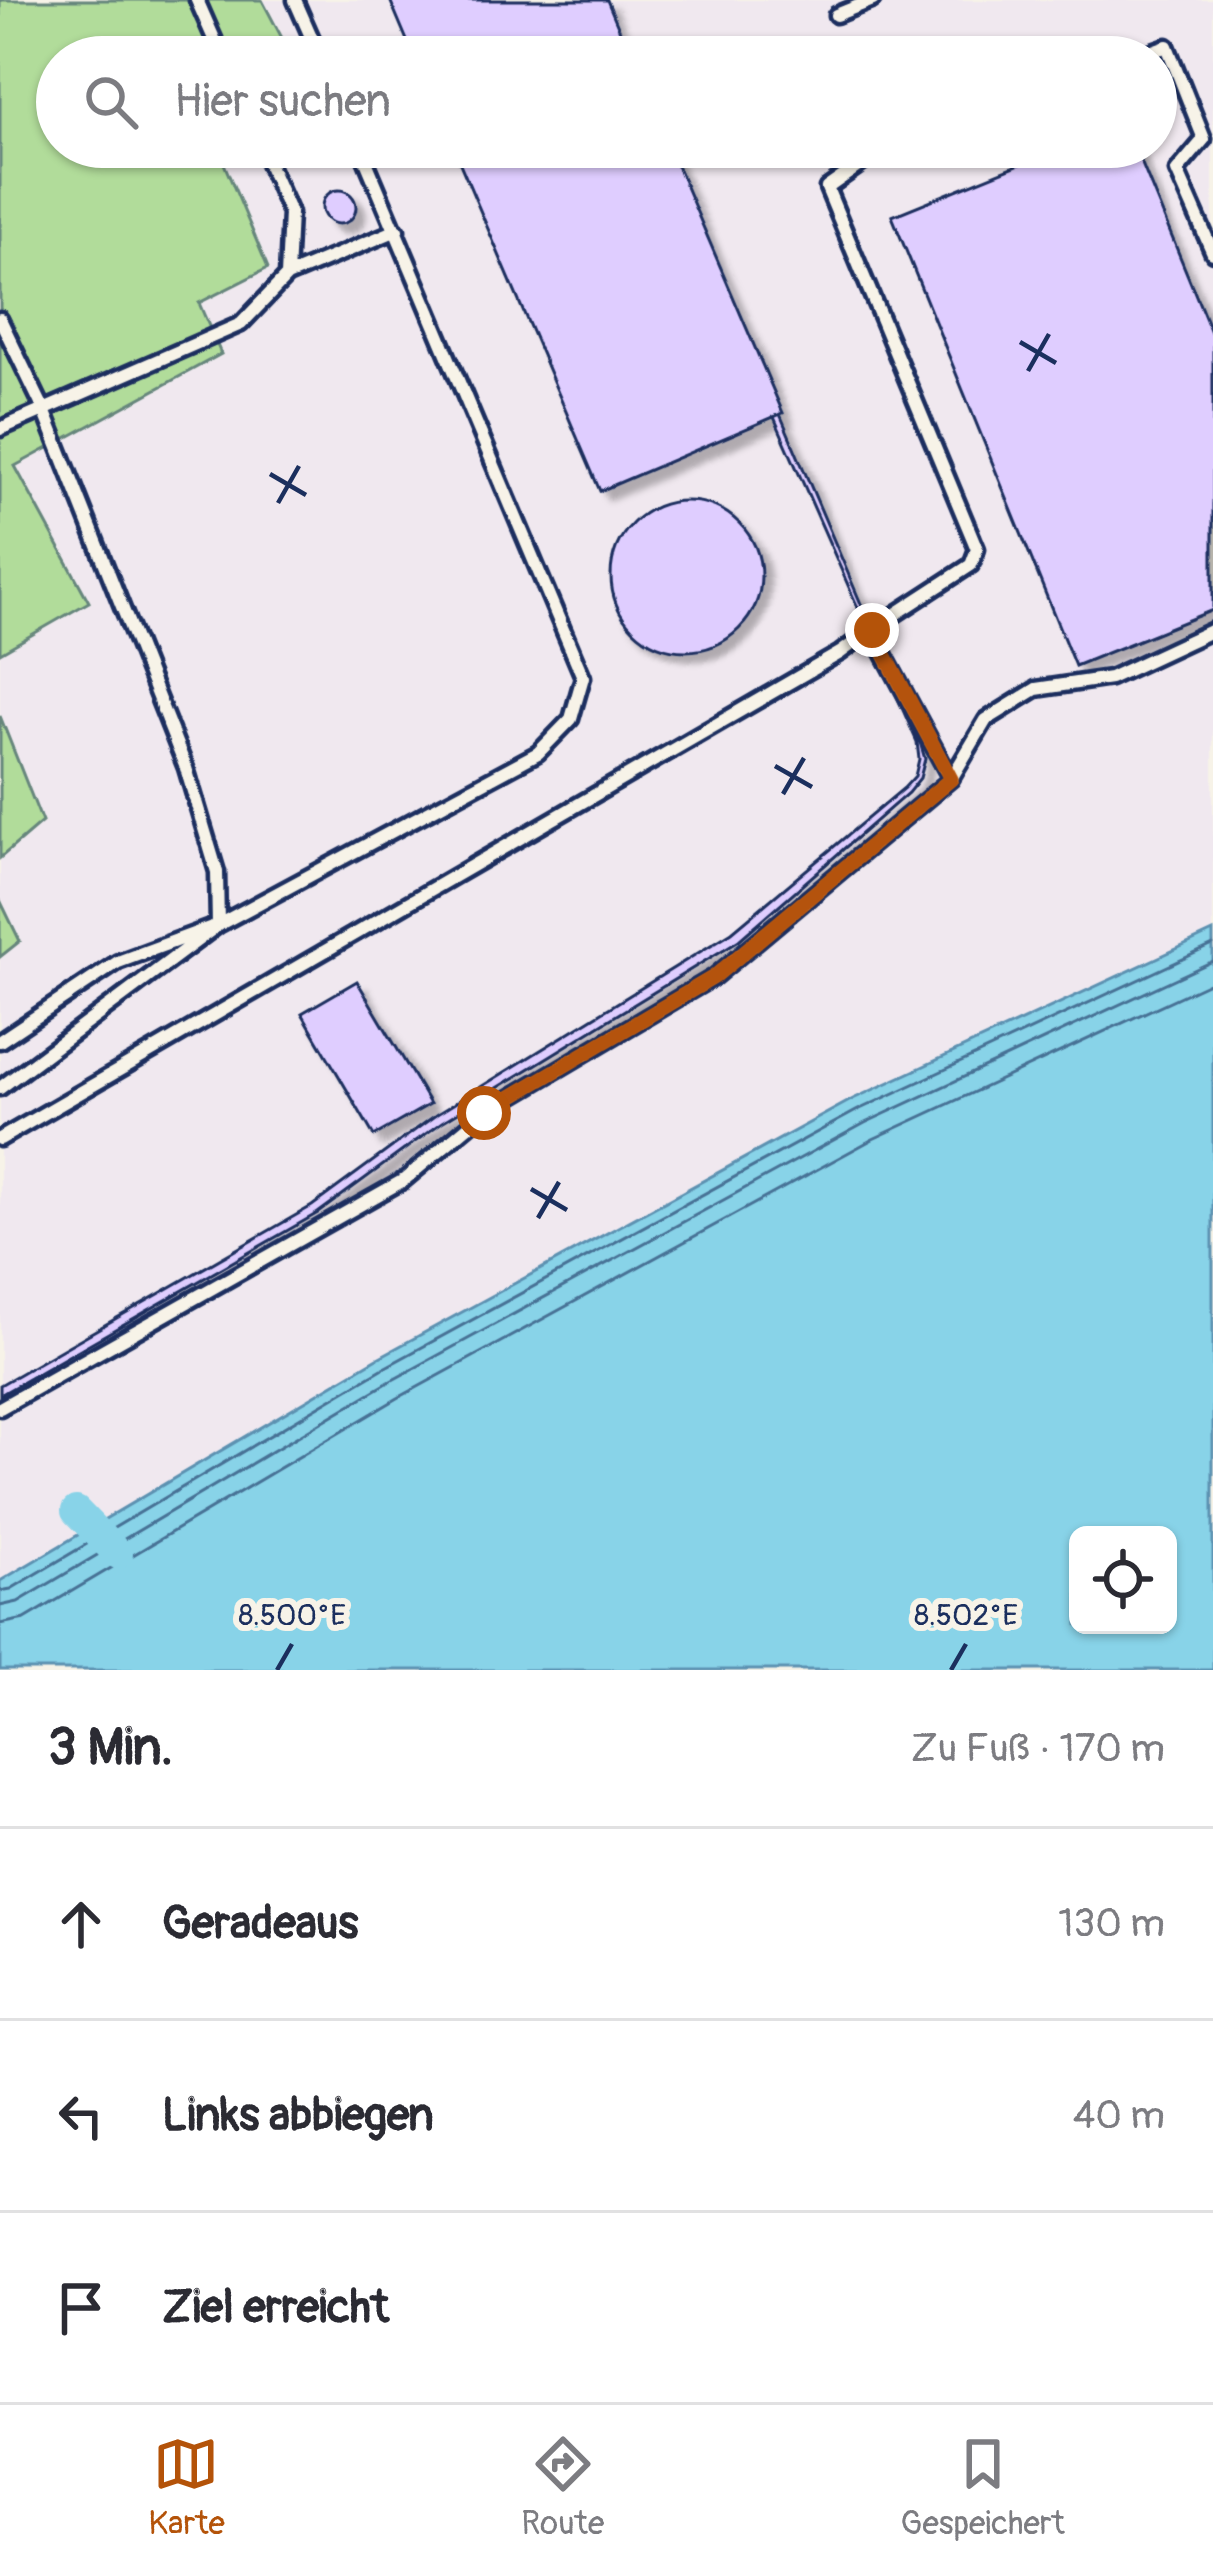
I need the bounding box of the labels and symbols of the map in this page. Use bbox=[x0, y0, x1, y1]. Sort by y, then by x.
route end bbox=[845, 603, 899, 657]
route start bbox=[457, 1086, 511, 1140]
text: 8.500°E bbox=[238, 1597, 346, 1634]
text: 8.502°E bbox=[914, 1597, 1018, 1634]

